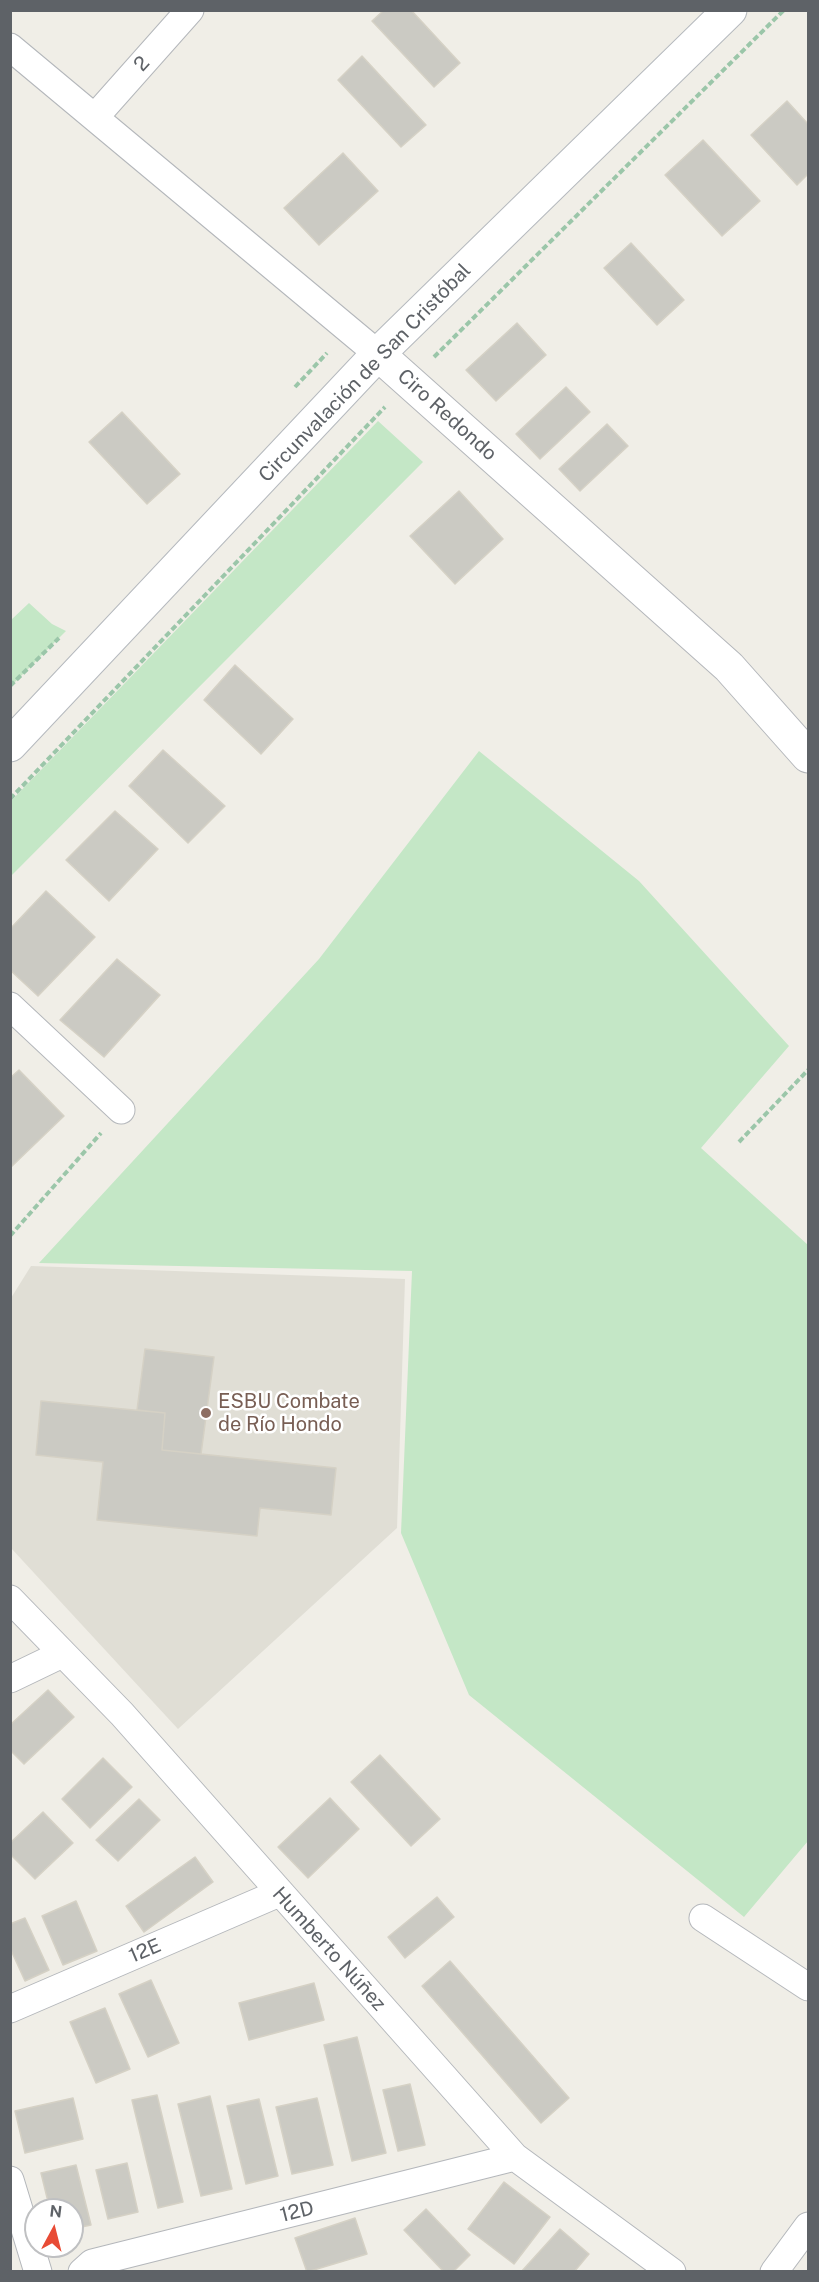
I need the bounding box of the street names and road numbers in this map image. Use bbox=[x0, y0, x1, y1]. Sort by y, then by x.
street label: 2 bbox=[129, 52, 155, 76]
street label: Circunvalación de San Cristóbal bbox=[254, 259, 476, 487]
street label: Ciro Redondo bbox=[392, 364, 502, 466]
street label: Humberto Núñez bbox=[267, 1882, 391, 2016]
street label: 12E bbox=[125, 1934, 165, 1968]
street label: 12D bbox=[278, 2196, 316, 2228]

